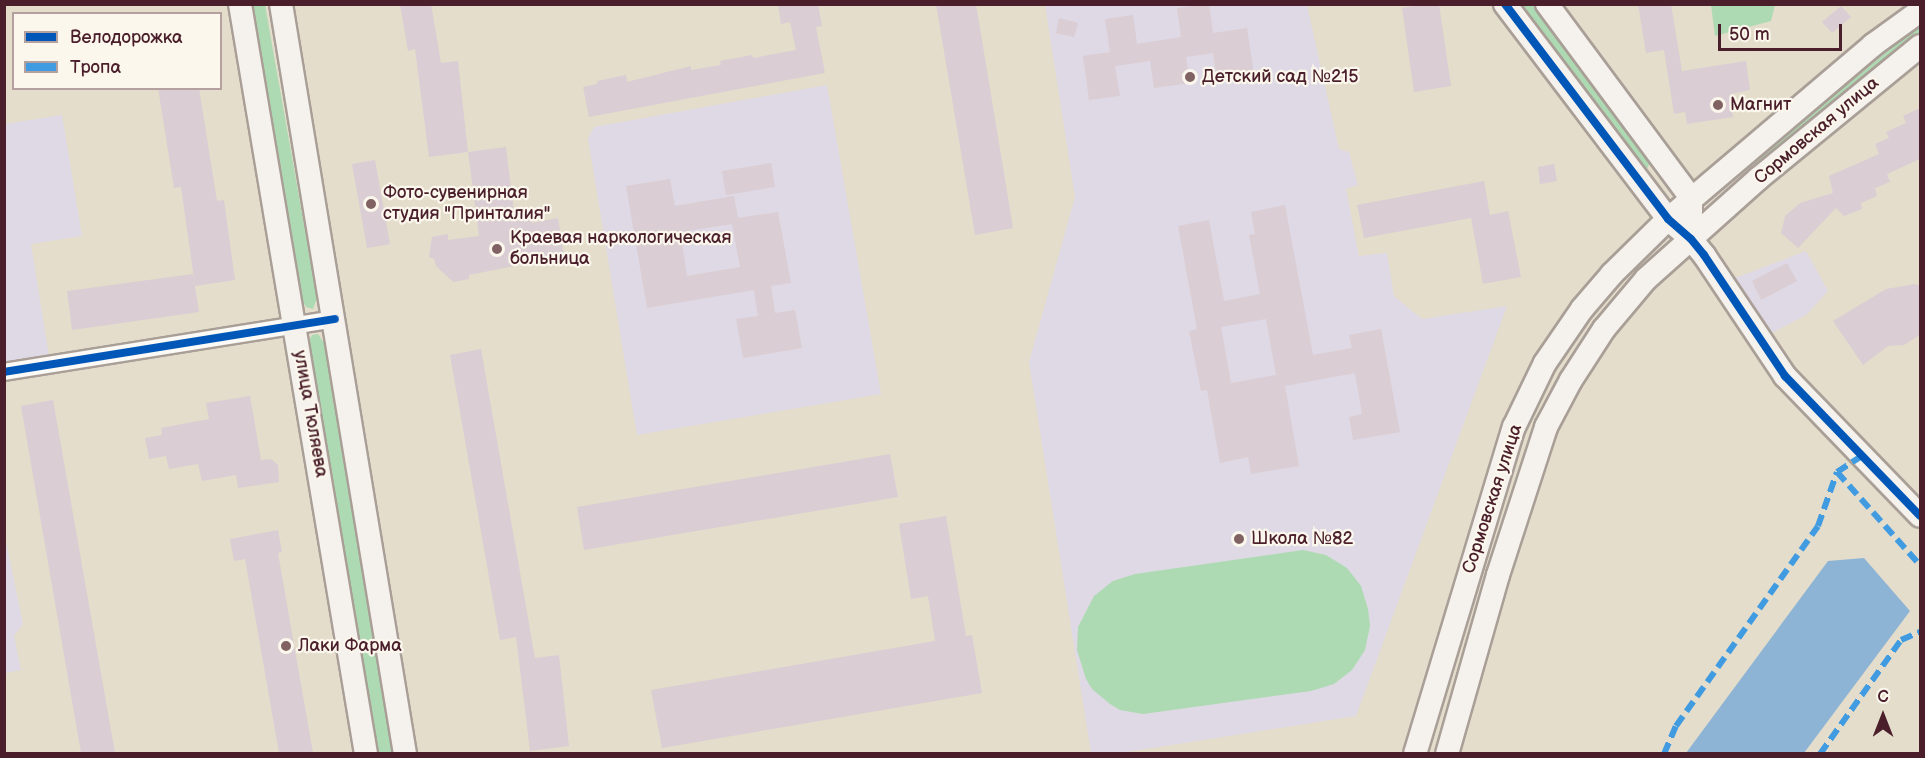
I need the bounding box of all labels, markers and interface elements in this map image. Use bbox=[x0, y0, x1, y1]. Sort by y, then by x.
legend bbox=[12, 12, 222, 90]
scale bar bbox=[1721, 12, 1846, 50]
text: 50 m bbox=[1729, 24, 1770, 45]
text: Велодорожка bbox=[70, 27, 183, 48]
text: Тропа bbox=[70, 57, 121, 78]
place label: Детский сад №215 bbox=[1202, 66, 1359, 88]
marker: Детский сад №215 bbox=[1183, 70, 1197, 84]
street label: Сормовская улица bbox=[1750, 73, 1884, 189]
place label: Магнит bbox=[1730, 94, 1791, 116]
marker: Магнит bbox=[1711, 98, 1725, 112]
place label: Фото-сувенирная студия "Принталия" bbox=[383, 183, 551, 226]
marker: Фото-сувенирная студия "Принталия" bbox=[364, 197, 378, 211]
place label: Краевая наркологическая больница bbox=[510, 228, 732, 270]
marker: Краевая наркологическая больница bbox=[488, 240, 506, 258]
street label: улица Тюляева bbox=[288, 349, 332, 479]
street label: Сормовская улица bbox=[1459, 422, 1527, 576]
place label: Школа №82 bbox=[1251, 528, 1353, 550]
marker: Школа №82 bbox=[1232, 532, 1246, 546]
place label: Лаки Фарма bbox=[298, 635, 402, 657]
marker: Лаки Фарма bbox=[279, 639, 293, 653]
north arrow bbox=[1853, 686, 1913, 746]
text: С bbox=[1877, 688, 1889, 707]

